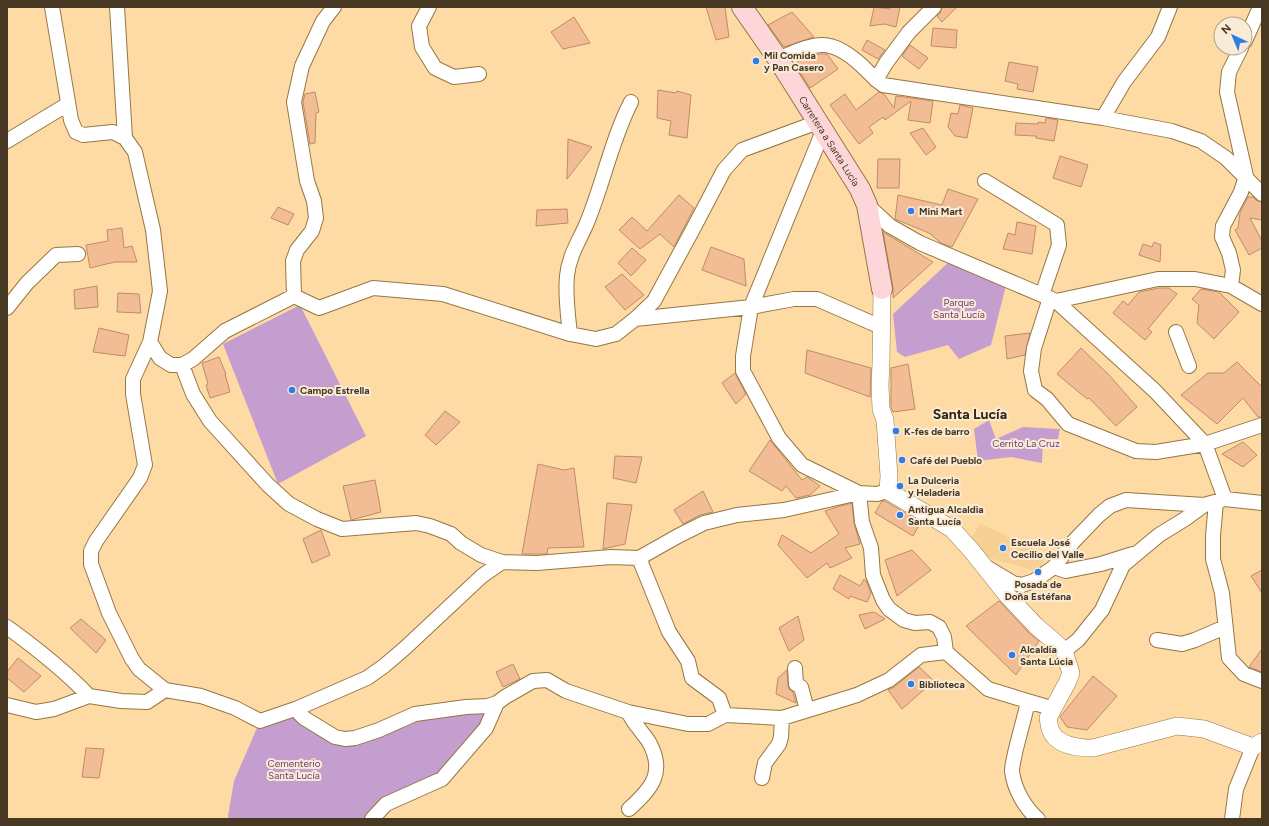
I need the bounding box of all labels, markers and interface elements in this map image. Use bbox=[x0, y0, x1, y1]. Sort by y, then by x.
north arrow bbox=[1213, 16, 1253, 56]
text: N bbox=[1219, 22, 1234, 37]
place label: Mil Comida y Pan Casero bbox=[764, 49, 824, 74]
marker: Mil Comida y Pan Casero bbox=[751, 56, 761, 66]
street label: Carretera a Santa Lucía bbox=[796, 94, 863, 189]
place label: Mini Mart bbox=[919, 205, 963, 218]
marker: Mini Mart bbox=[906, 206, 916, 216]
park label: Parque Santa Lucía bbox=[933, 296, 985, 321]
place label: Campo Estrella bbox=[300, 384, 370, 397]
marker: Campo Estrella bbox=[287, 385, 297, 395]
district label: Santa Lucía bbox=[933, 406, 1007, 423]
place label: K-fes de barro bbox=[904, 425, 970, 438]
marker: K-fes de barro bbox=[891, 426, 901, 436]
park label: Cerrito La Cruz bbox=[992, 437, 1060, 450]
place label: Café del Pueblo bbox=[910, 454, 982, 467]
marker: Café del Pueblo bbox=[897, 455, 907, 465]
place label: La Dulceria y Heladeria bbox=[908, 474, 960, 499]
marker: La Dulceria y Heladeria bbox=[895, 481, 905, 491]
place label: Antigua Alcaldia Santa Lucía bbox=[908, 503, 984, 528]
marker: Antigua Alcaldia Santa Lucía bbox=[895, 510, 905, 520]
place label: Escuela José Cecilio del Valle bbox=[1011, 536, 1085, 561]
marker: Escuela José Cecilio del Valle bbox=[998, 543, 1008, 553]
marker: Posada de Doña Estéfana bbox=[1033, 567, 1043, 577]
place label: Posada de Doña Estéfana bbox=[1005, 578, 1071, 603]
place label: Alcaldía Santa Lúcia bbox=[1020, 643, 1073, 668]
marker: Alcaldía Santa Lúcia bbox=[1007, 650, 1017, 660]
place label: Biblioteca bbox=[919, 678, 965, 691]
marker: Biblioteca bbox=[906, 679, 916, 689]
park label: Cementerio Santa Lucía bbox=[268, 757, 321, 782]

